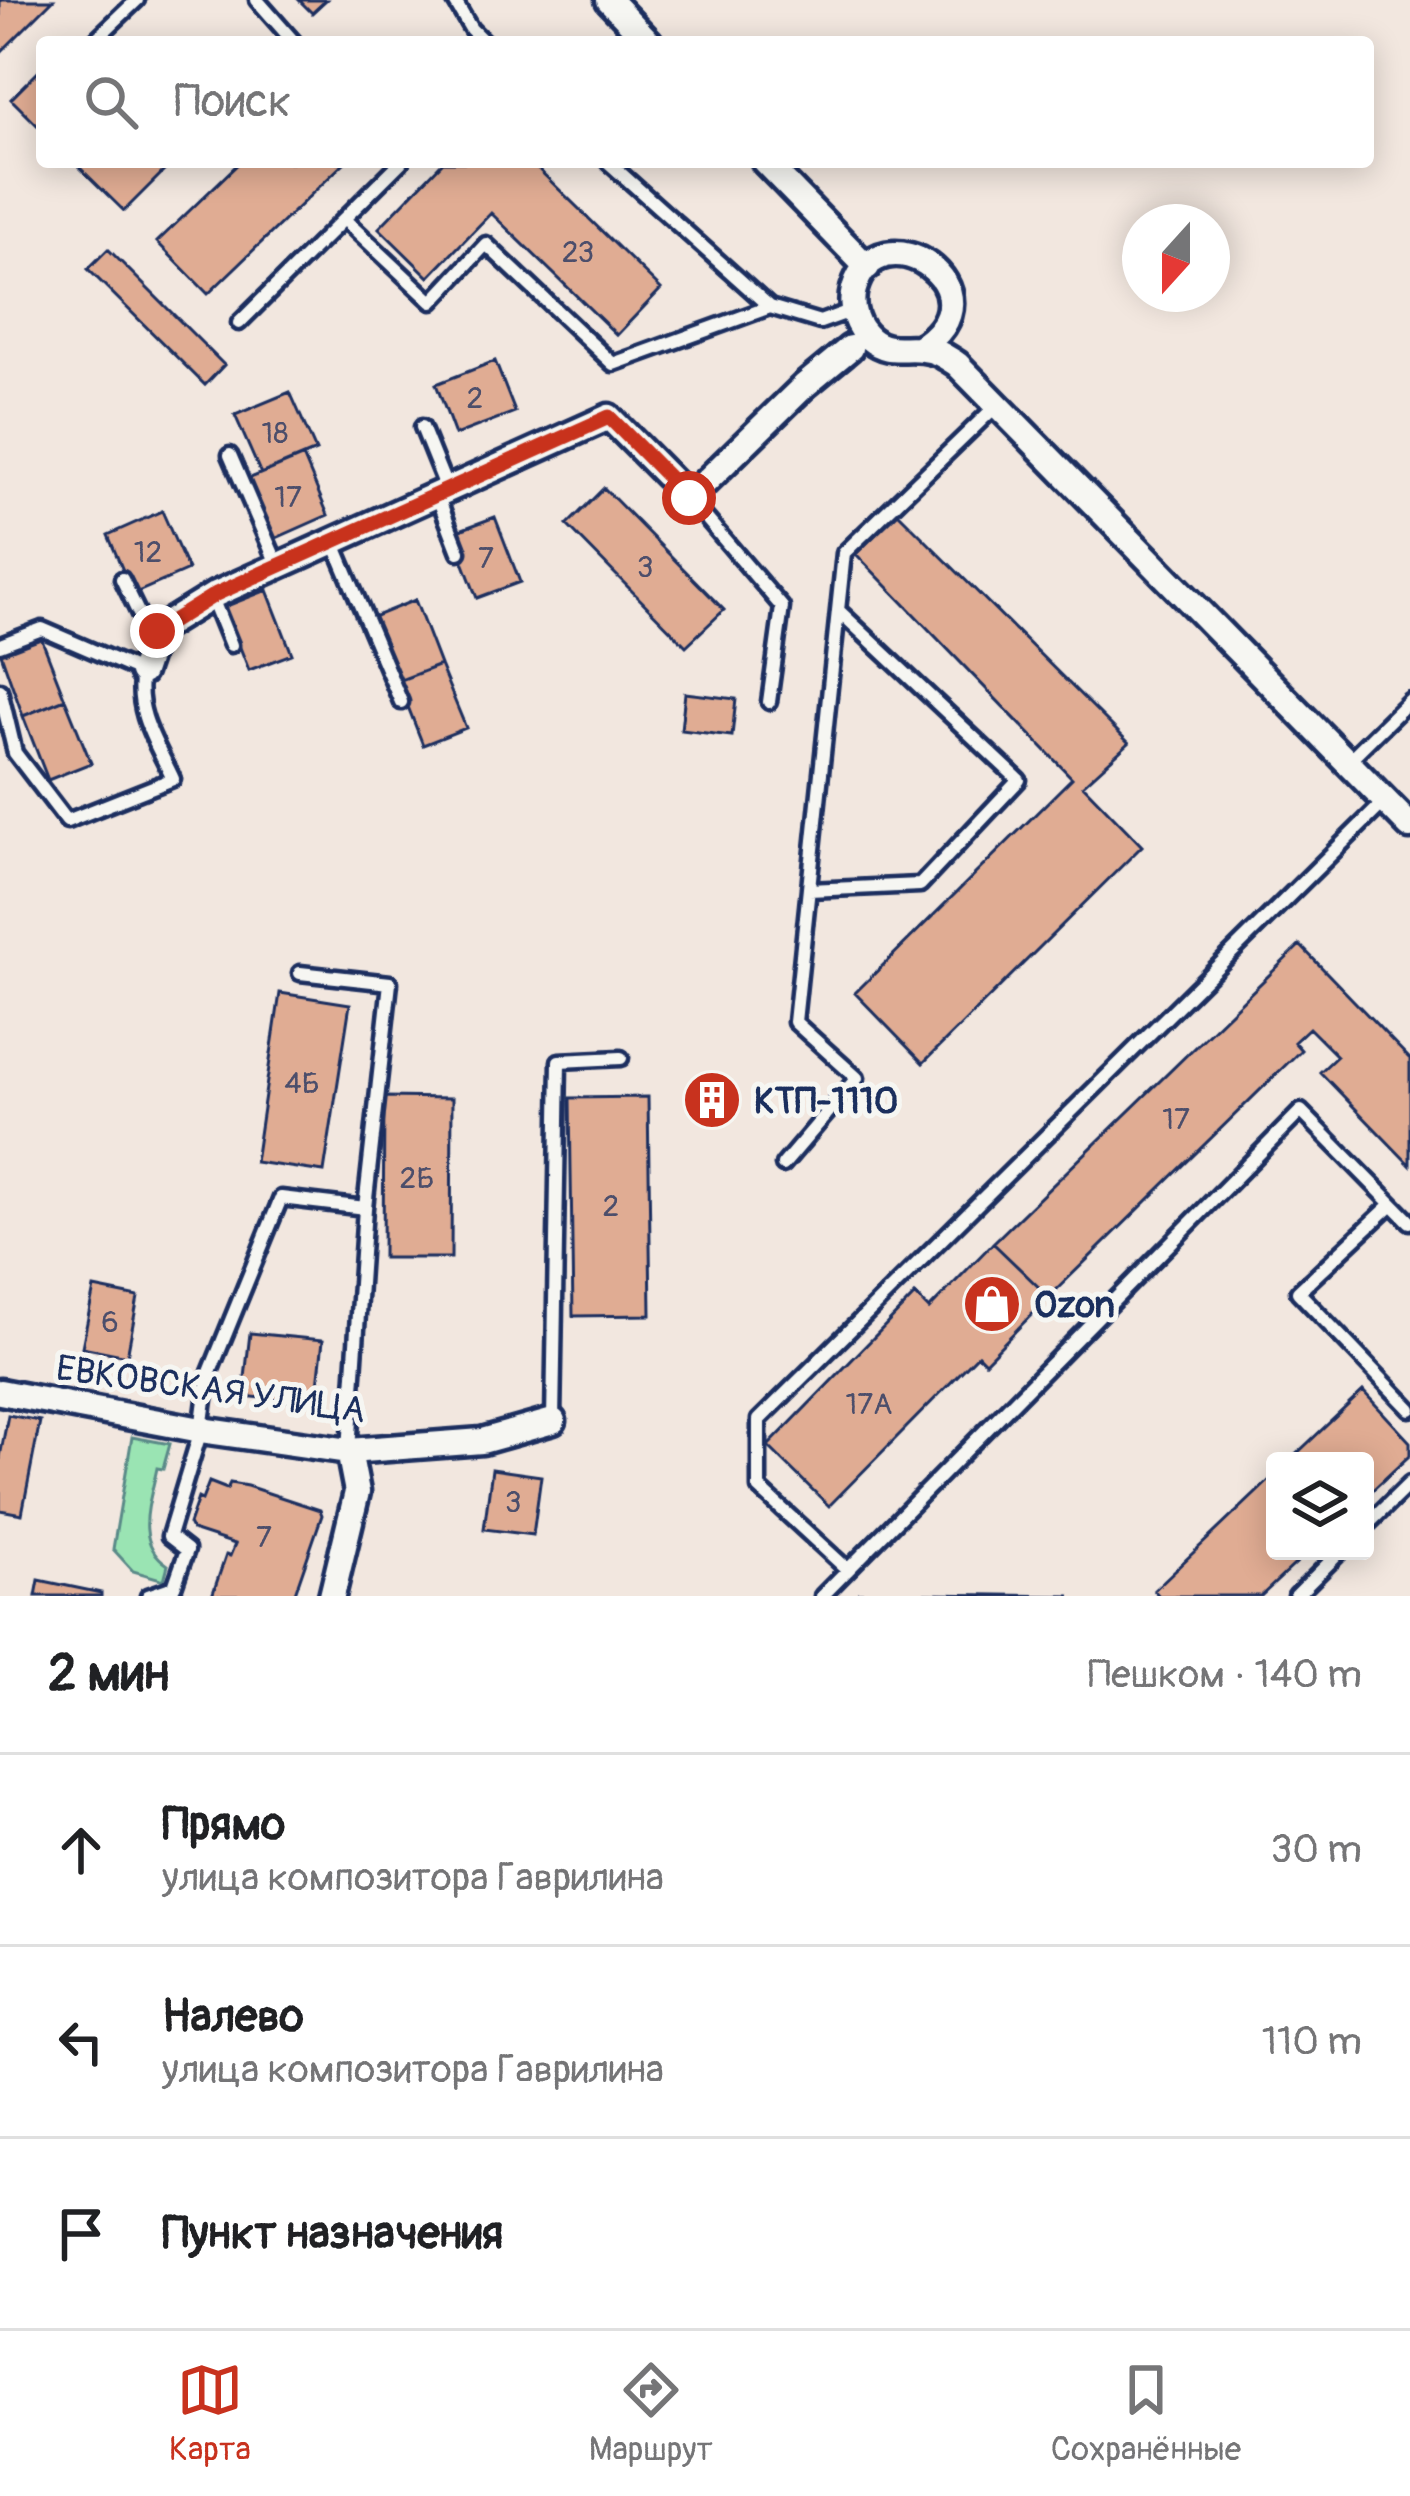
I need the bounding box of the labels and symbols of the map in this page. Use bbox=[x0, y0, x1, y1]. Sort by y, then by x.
north arrow bbox=[1122, 204, 1230, 312]
house number: 23 bbox=[562, 234, 594, 271]
house number: 2 bbox=[467, 380, 483, 417]
house number: 18 bbox=[262, 415, 288, 452]
route start bbox=[662, 471, 716, 525]
house number: 17 bbox=[274, 479, 302, 516]
house number: 12 bbox=[134, 534, 162, 571]
house number: 7 bbox=[478, 540, 494, 577]
house number: 3 bbox=[637, 549, 653, 586]
route end bbox=[130, 604, 184, 658]
house number: 4Б bbox=[284, 1065, 320, 1102]
building icon: КТП-1110 bbox=[681, 1069, 743, 1131]
place label: КТП-1110 bbox=[754, 1079, 898, 1124]
house number: 17 bbox=[1162, 1101, 1190, 1138]
house number: 2Б bbox=[400, 1160, 434, 1197]
house number: 2 bbox=[603, 1188, 619, 1225]
shop icon: Ozon bbox=[961, 1273, 1023, 1335]
place label: Ozon bbox=[1034, 1283, 1115, 1328]
house number: 6 bbox=[101, 1304, 119, 1341]
street label: ЕВКОВСКАЯ УЛИЦА bbox=[53, 1346, 368, 1433]
house number: 17А bbox=[845, 1386, 893, 1423]
house number: 3 bbox=[505, 1484, 521, 1521]
house number: 7 bbox=[256, 1519, 272, 1556]

